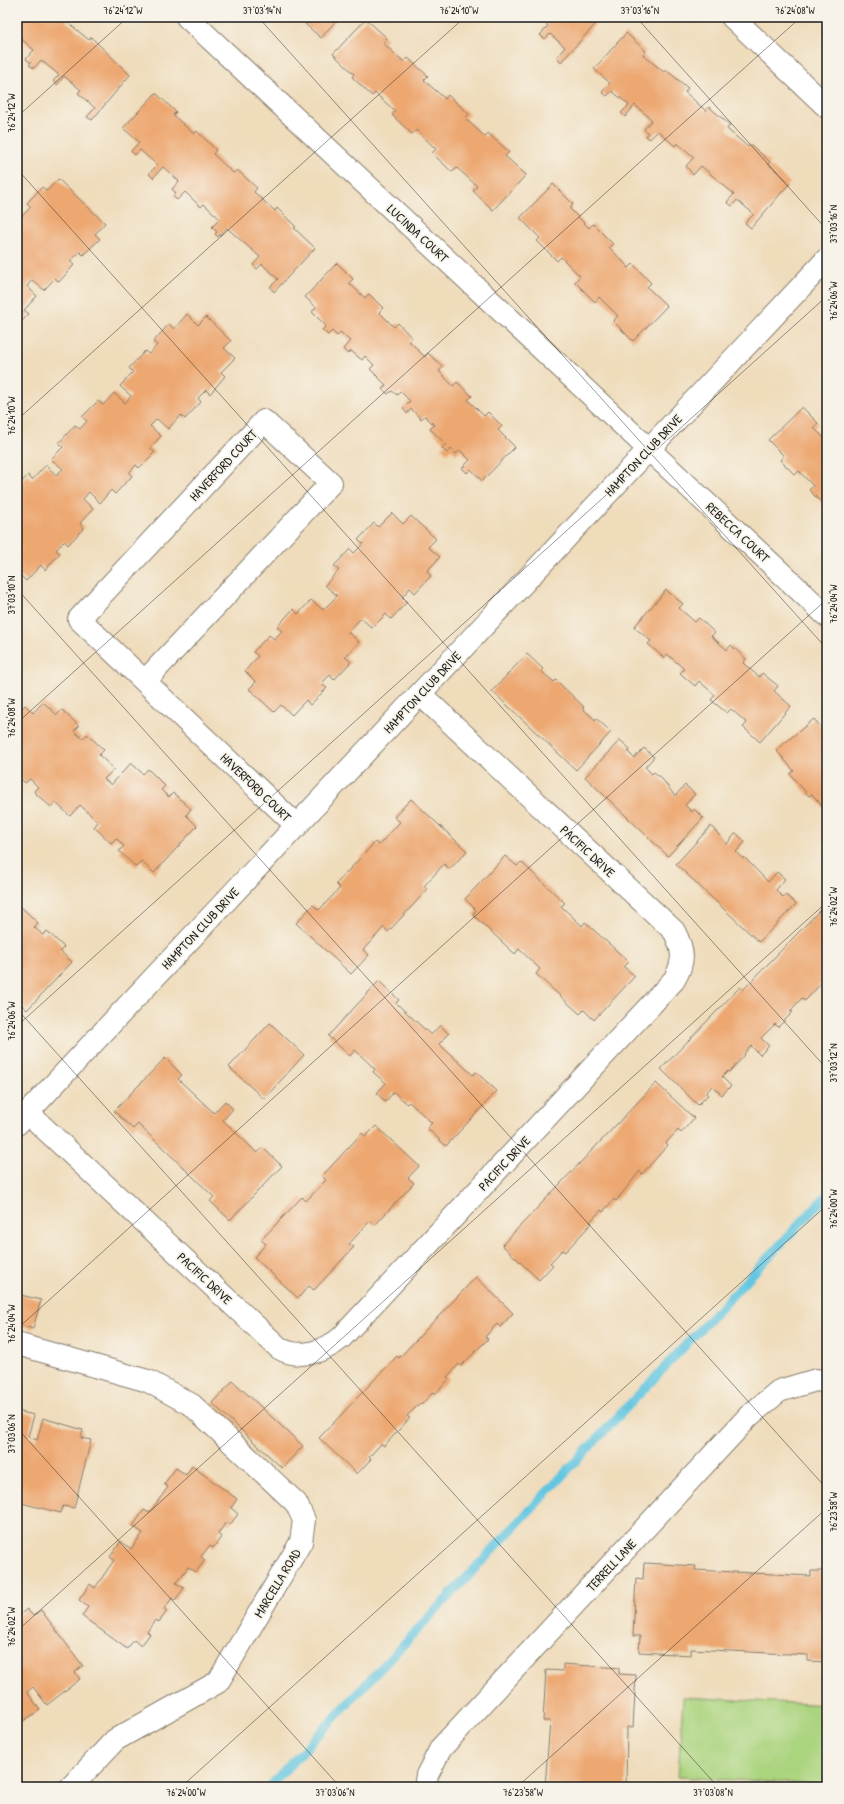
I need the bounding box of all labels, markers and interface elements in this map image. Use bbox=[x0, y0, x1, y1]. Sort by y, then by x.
text: 76°24'12"W bbox=[104, 4, 143, 17]
text: 37°03'14"N bbox=[243, 4, 281, 17]
text: 76°24'10"W bbox=[440, 4, 479, 17]
text: 37°03'16"N bbox=[621, 4, 659, 17]
text: 76°24'08"W bbox=[775, 4, 815, 17]
text: 76°24'12"W bbox=[5, 93, 18, 132]
street label: LUCINDA COURT bbox=[383, 200, 453, 267]
text: 37°03'16"N bbox=[827, 205, 840, 243]
text: 76°24'06"W bbox=[827, 281, 840, 321]
text: 76°24'10"W bbox=[5, 396, 18, 435]
street label: HAMPTON CLUB DRIVE bbox=[600, 410, 686, 500]
street label: HAVERFORD COURT bbox=[185, 425, 262, 505]
street label: REBECCA COURT bbox=[702, 498, 774, 567]
text: 37°03'10"N bbox=[5, 576, 18, 614]
text: 76°24'04"W bbox=[827, 584, 840, 623]
street label: HAMPTON CLUB DRIVE bbox=[379, 647, 465, 737]
text: 76°24'08"W bbox=[5, 698, 18, 738]
street label: HAVERFORD COURT bbox=[217, 749, 296, 826]
street label: PACIFIC DRIVE bbox=[557, 821, 620, 881]
street label: HAMPTON CLUB DRIVE bbox=[157, 883, 243, 973]
text: 76°24'02"W bbox=[827, 886, 840, 927]
text: 76°24'06"W bbox=[5, 1001, 18, 1041]
text: 37°03'12"N bbox=[827, 1043, 840, 1083]
street label: PACIFIC DRIVE bbox=[474, 1131, 534, 1194]
text: 76°24'00"W bbox=[827, 1188, 840, 1229]
street label: PACIFIC DRIVE bbox=[174, 1248, 237, 1308]
text: 76°24'04"W bbox=[5, 1304, 18, 1343]
text: 37°03'06"N bbox=[5, 1414, 18, 1454]
text: 76°23'58"W bbox=[827, 1491, 840, 1532]
street label: TERRELL LANE bbox=[582, 1535, 640, 1595]
street label: MARCELLA ROAD bbox=[249, 1544, 305, 1621]
text: 76°24'02"W bbox=[5, 1606, 18, 1647]
text: 76°24'00"W bbox=[166, 1786, 207, 1799]
text: 37°03'06"N bbox=[315, 1786, 355, 1799]
text: 76°23'58"W bbox=[503, 1786, 544, 1799]
text: 37°03'08"N bbox=[693, 1786, 733, 1799]

